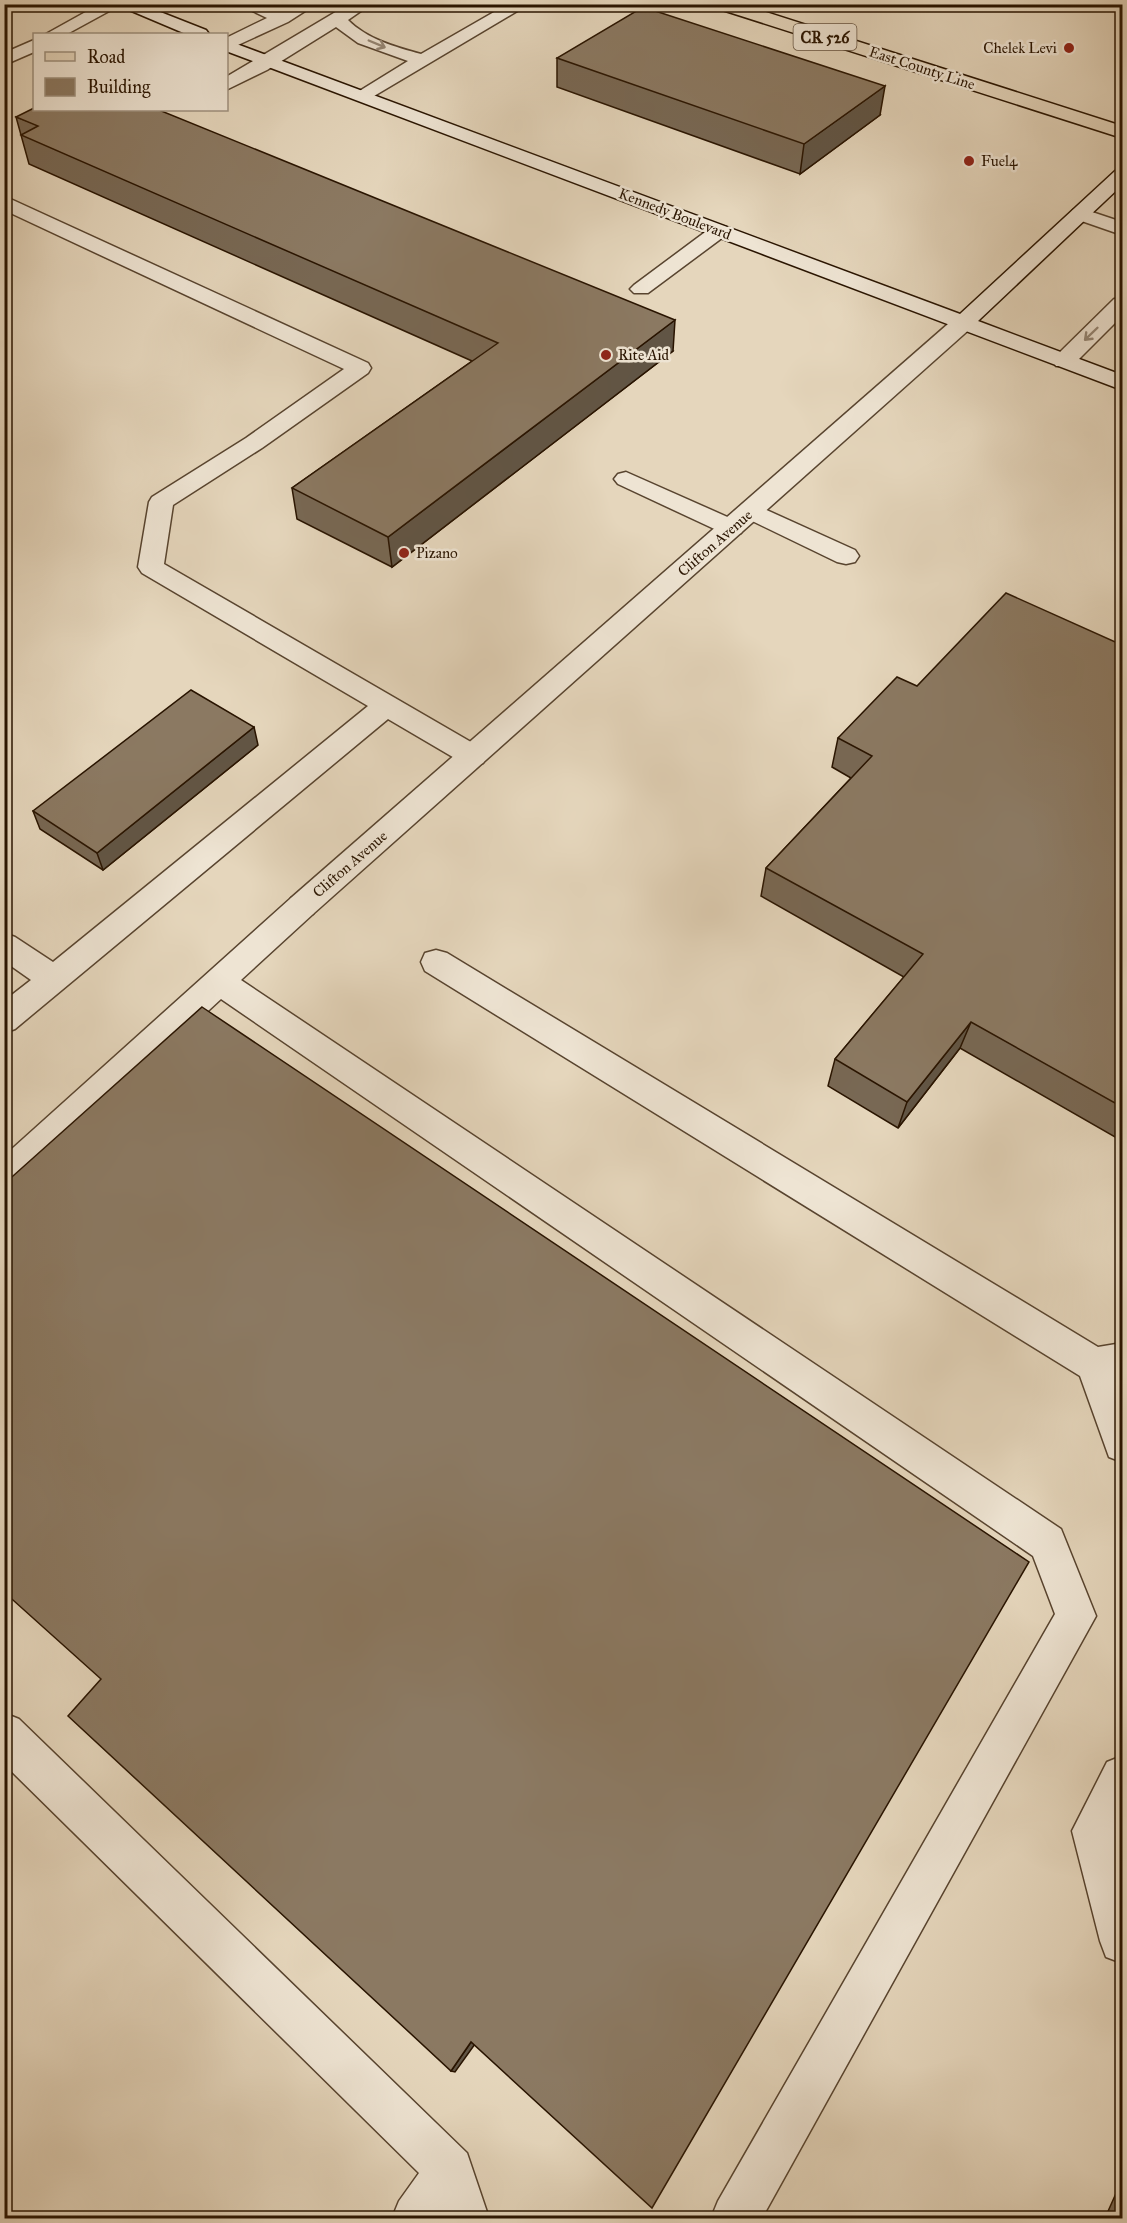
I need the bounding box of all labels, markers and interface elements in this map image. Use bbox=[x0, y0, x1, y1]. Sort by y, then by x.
road number: CR 526 bbox=[794, 24, 856, 50]
legend bbox=[33, 33, 228, 111]
one-way arrow bbox=[367, 39, 385, 50]
place label: Chelek Levi bbox=[983, 39, 1057, 57]
marker: Chelek Levi bbox=[1062, 41, 1076, 55]
street label: East County Line bbox=[867, 42, 977, 94]
text: Road bbox=[87, 46, 125, 68]
text: Building bbox=[87, 76, 151, 99]
place label: Fuel4 bbox=[981, 152, 1018, 170]
marker: Fuel4 bbox=[962, 154, 976, 168]
street label: Kennedy Boulevard bbox=[616, 184, 734, 244]
one-way arrow bbox=[1084, 327, 1099, 342]
place label: Rite Aid bbox=[618, 346, 670, 364]
marker: Rite Aid bbox=[599, 348, 613, 362]
street label: Clifton Avenue bbox=[674, 506, 756, 580]
place label: Pizano bbox=[416, 544, 458, 562]
marker: Pizano bbox=[397, 546, 411, 560]
street label: Clifton Avenue bbox=[309, 827, 391, 901]

